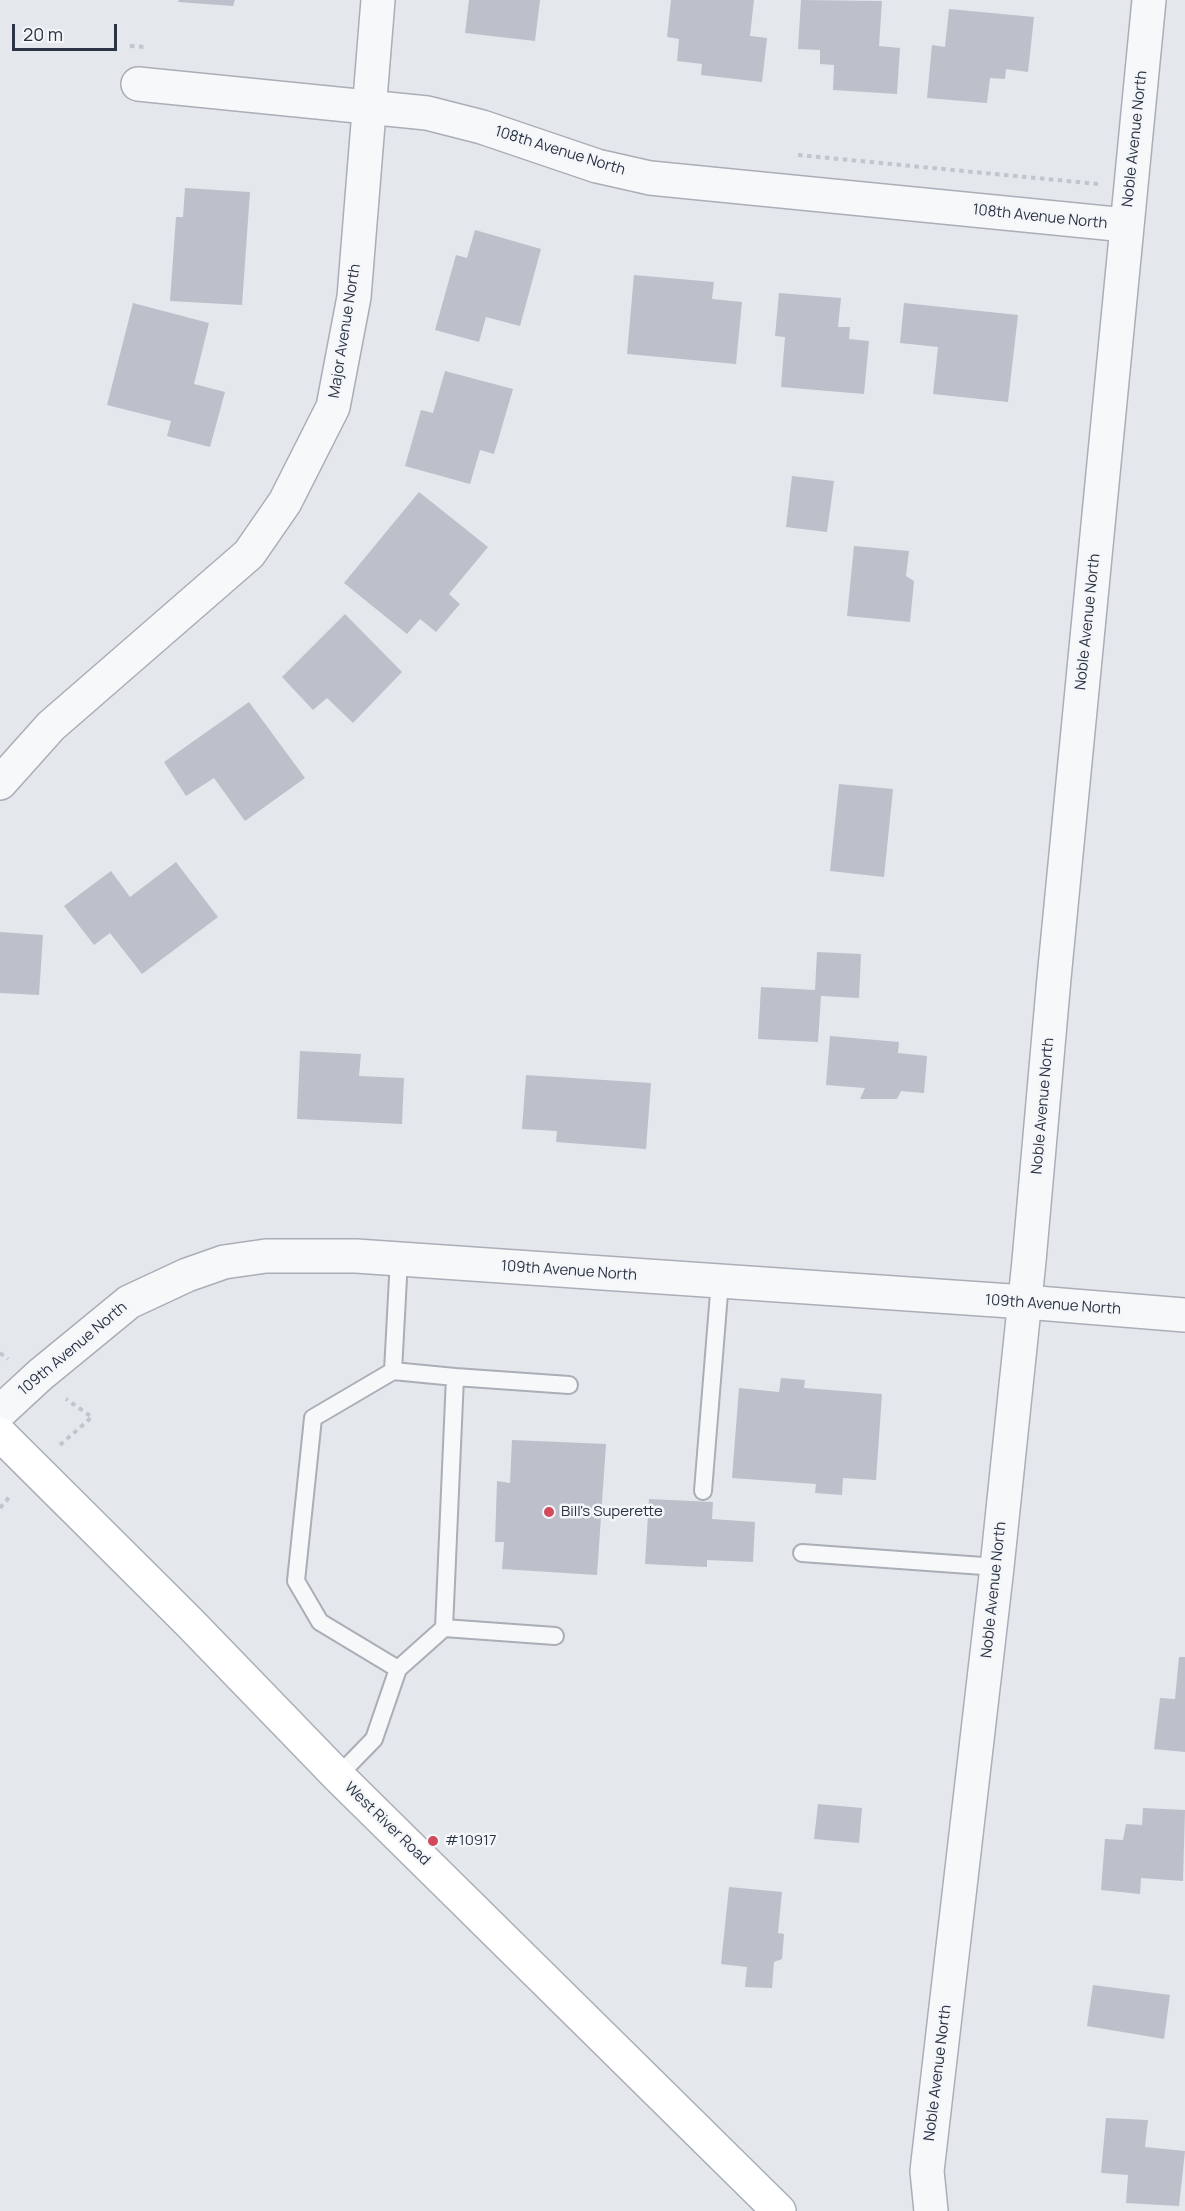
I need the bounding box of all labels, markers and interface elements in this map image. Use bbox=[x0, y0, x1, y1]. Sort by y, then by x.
scale bar bbox=[15, 12, 120, 50]
text: 20 m bbox=[23, 22, 63, 46]
street label: Noble Avenue North bbox=[1119, 70, 1151, 208]
street label: 108th Avenue North bbox=[493, 123, 627, 179]
street label: 108th Avenue North bbox=[972, 201, 1108, 233]
street label: Major Avenue North bbox=[325, 263, 365, 399]
street label: Noble Avenue North bbox=[1072, 553, 1104, 691]
street label: Noble Avenue North bbox=[1028, 1037, 1058, 1175]
street label: 109th Avenue North bbox=[501, 1257, 637, 1285]
street label: 109th Avenue North bbox=[985, 1291, 1121, 1319]
street label: 109th Avenue North bbox=[15, 1298, 131, 1400]
place label: Bill's Superette bbox=[561, 1503, 663, 1521]
marker: Bill's Superette bbox=[542, 1505, 556, 1519]
street label: Noble Avenue North bbox=[978, 1521, 1010, 1659]
street label: West River Road bbox=[341, 1779, 433, 1869]
place label: #10917 bbox=[445, 1832, 496, 1850]
marker: #10917 bbox=[426, 1834, 440, 1848]
street label: Noble Avenue North bbox=[921, 2004, 955, 2142]

